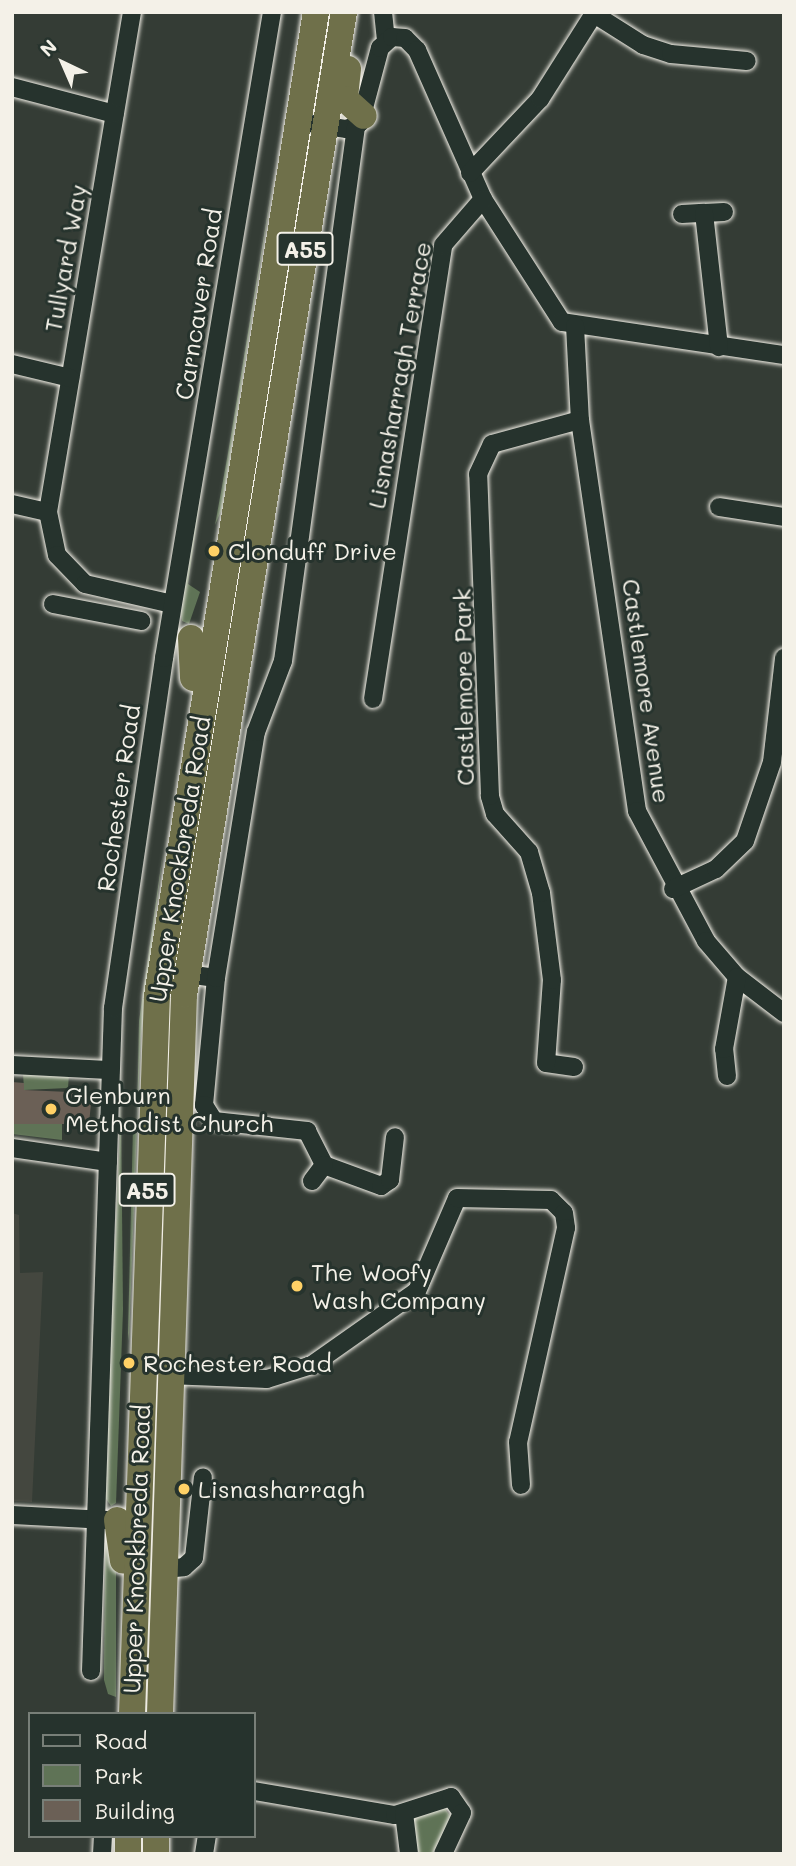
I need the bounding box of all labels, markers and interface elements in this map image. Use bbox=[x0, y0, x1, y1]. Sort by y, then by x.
north arrow bbox=[28, 28, 98, 98]
text: N bbox=[34, 34, 62, 62]
street label: Tullyard Way bbox=[38, 182, 92, 334]
street label: Carncaver Road bbox=[169, 206, 227, 402]
road number: A55 bbox=[275, 230, 335, 268]
street label: Lisnasharragh Terrace bbox=[361, 239, 437, 511]
place label: Clonduff Drive bbox=[228, 537, 397, 565]
marker: Clonduff Drive bbox=[206, 543, 222, 559]
street label: Castlemore Avenue bbox=[617, 577, 677, 805]
street label: Castlemore Park bbox=[447, 588, 479, 786]
street label: Rochester Road bbox=[91, 703, 145, 893]
street label: Upper Knockbreda Road bbox=[142, 714, 216, 1004]
place label: Glenburn Methodist Church bbox=[65, 1081, 273, 1137]
marker: Glenburn Methodist Church bbox=[43, 1101, 59, 1117]
road number: A55 bbox=[117, 1170, 177, 1210]
place label: The Woofy Wash Company bbox=[311, 1258, 486, 1314]
marker: The Woofy Wash Company bbox=[289, 1278, 305, 1294]
place label: Rochester Road bbox=[143, 1349, 332, 1377]
marker: Rochester Road bbox=[121, 1355, 137, 1371]
street label: Upper Knockbreda Road bbox=[117, 1404, 155, 1694]
place label: Lisnasharragh bbox=[198, 1475, 365, 1503]
marker: Lisnasharragh bbox=[176, 1481, 192, 1497]
legend bbox=[28, 1712, 256, 1838]
text: Road bbox=[95, 1727, 147, 1754]
text: Park bbox=[95, 1762, 143, 1789]
text: Building bbox=[95, 1797, 175, 1824]

